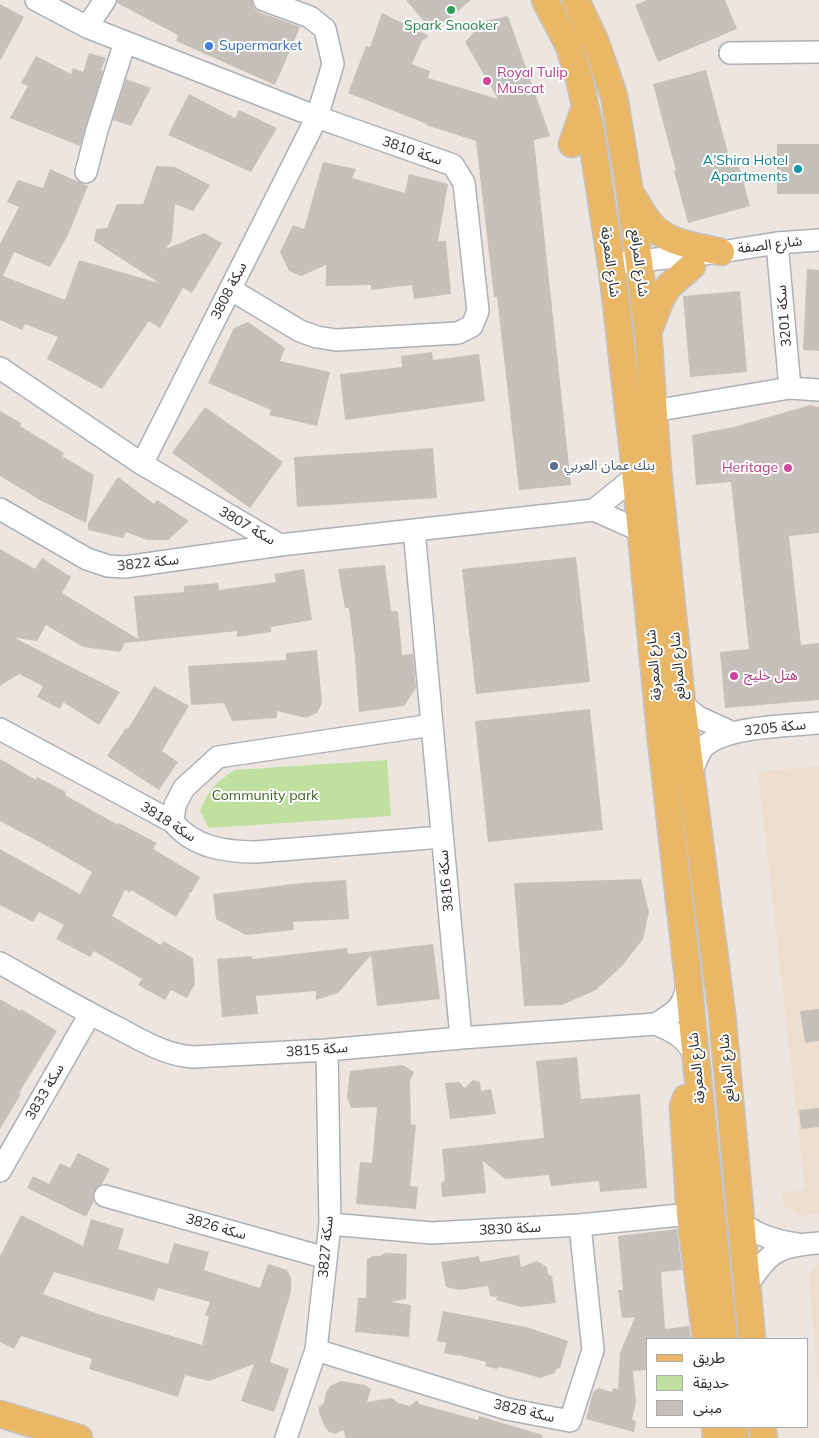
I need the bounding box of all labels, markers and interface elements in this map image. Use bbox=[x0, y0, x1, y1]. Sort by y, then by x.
marker: Spark Snooker bbox=[445, 4, 457, 16]
place label: Spark Snooker bbox=[404, 18, 498, 34]
place label: Supermarket bbox=[219, 38, 302, 54]
marker: Supermarket bbox=[203, 40, 215, 52]
place label: Royal Tulip Muscat bbox=[497, 65, 568, 98]
marker: Royal Tulip Muscat bbox=[481, 75, 493, 87]
street label: سكة 3810 bbox=[380, 133, 444, 169]
place label: A'Shira Hotel Apartments bbox=[703, 153, 788, 186]
marker: A'Shira Hotel Apartments bbox=[792, 163, 804, 175]
street label: شارع المعرفة bbox=[597, 225, 623, 299]
street label: شارع المرافع bbox=[627, 228, 651, 298]
street label: شارع الصفة bbox=[737, 233, 803, 257]
street label: سكة 3808 bbox=[207, 260, 251, 322]
street label: سكة 3201 bbox=[773, 284, 795, 348]
place label: بنك عمان العربي bbox=[564, 458, 655, 474]
marker: بنك عمان العربي bbox=[548, 460, 560, 472]
place label: Heritage bbox=[722, 460, 778, 476]
marker: Heritage bbox=[782, 462, 794, 474]
street label: سكة 3807 bbox=[216, 503, 278, 549]
street label: سكة 3822 bbox=[116, 551, 180, 575]
street label: شارع المعرفة bbox=[643, 629, 665, 701]
street label: شارع المرافع bbox=[667, 631, 689, 701]
place label: هتل خلیج bbox=[744, 668, 798, 684]
marker: هتل خلیج bbox=[728, 670, 740, 682]
street label: سكة 3205 bbox=[743, 716, 807, 740]
park label: Community park bbox=[212, 788, 318, 804]
street label: سكة 3818 bbox=[137, 798, 199, 846]
street label: سكة 3816 bbox=[435, 849, 457, 913]
street label: شارع المعرفة bbox=[685, 1032, 709, 1104]
street label: شارع المرافع bbox=[716, 1033, 738, 1103]
street label: سكة 3815 bbox=[285, 1039, 349, 1061]
street label: سكة 3833 bbox=[22, 1061, 68, 1123]
street label: سكة 3826 bbox=[184, 1210, 248, 1244]
street label: سكة 3827 bbox=[315, 1215, 337, 1279]
street label: سكة 3830 bbox=[479, 1219, 541, 1239]
legend bbox=[646, 1338, 809, 1428]
text: طريق bbox=[693, 1348, 725, 1367]
text: حديقة bbox=[693, 1373, 729, 1392]
street label: سكة 3828 bbox=[492, 1396, 556, 1426]
text: مبنى bbox=[693, 1398, 722, 1417]

